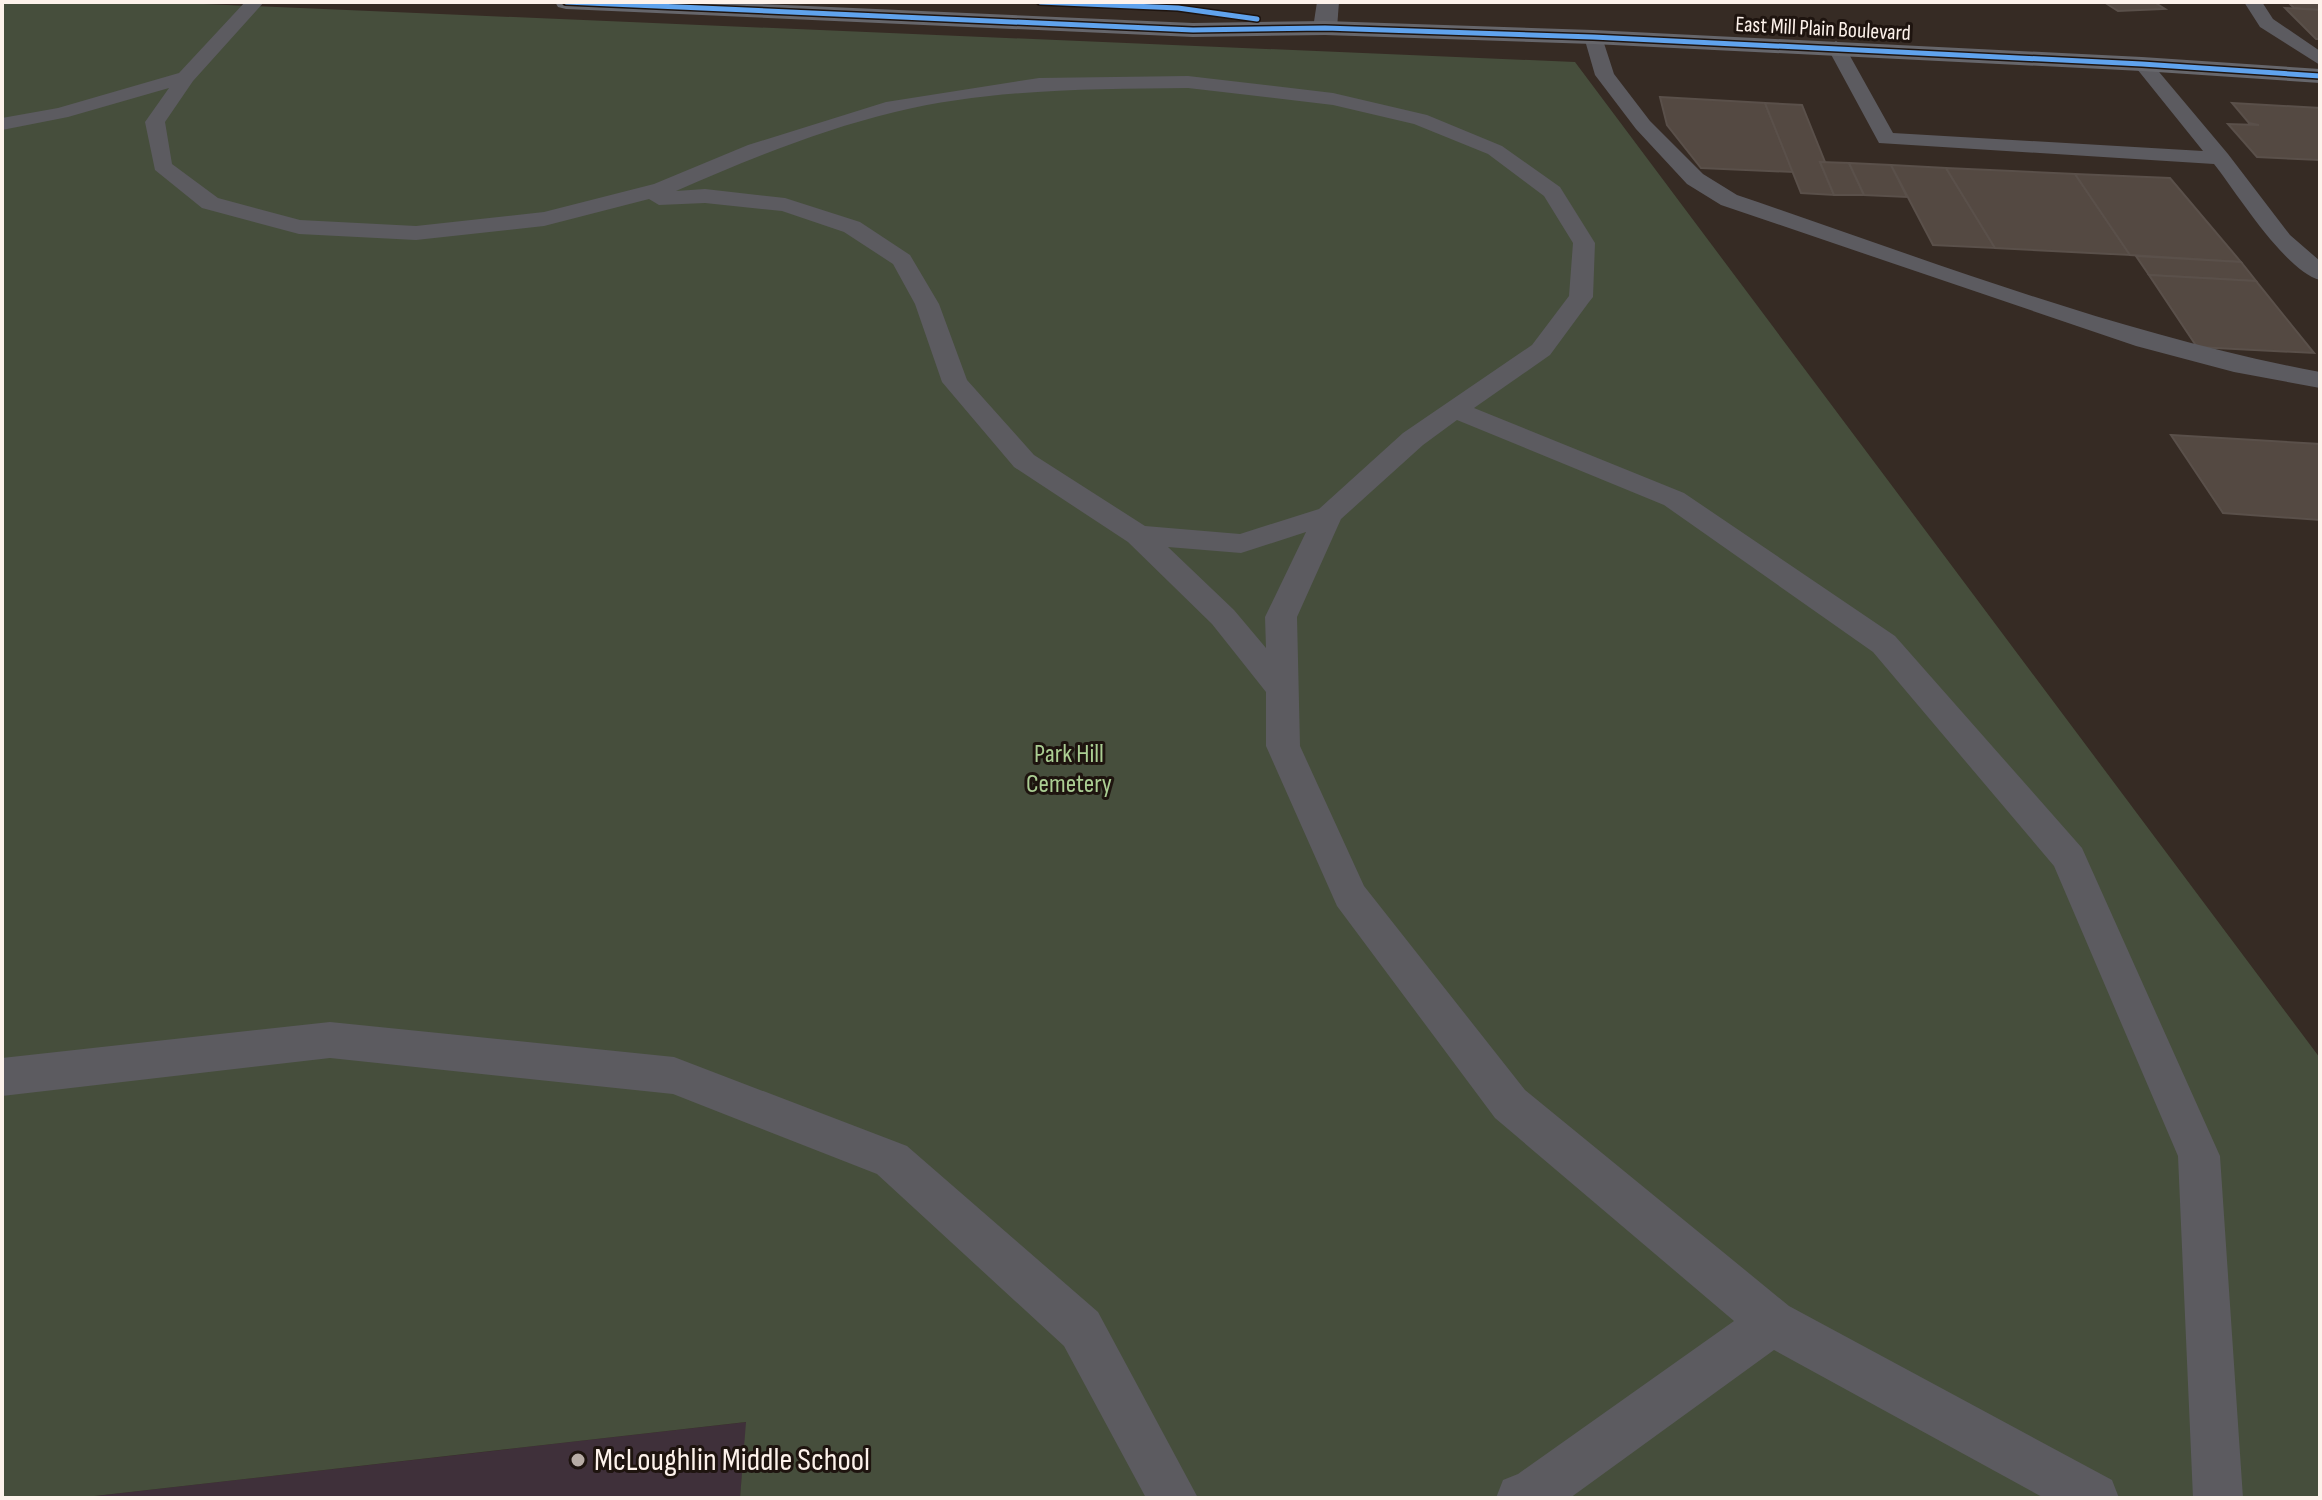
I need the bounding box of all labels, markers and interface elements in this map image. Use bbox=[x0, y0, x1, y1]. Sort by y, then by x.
street label: East Mill Plain Boulevard bbox=[1735, 11, 1911, 47]
park label: Park Hill Cemetery bbox=[1026, 739, 1112, 800]
place label: McLoughlin Middle School bbox=[594, 1441, 870, 1480]
marker: McLoughlin Middle School bbox=[569, 1451, 587, 1469]

